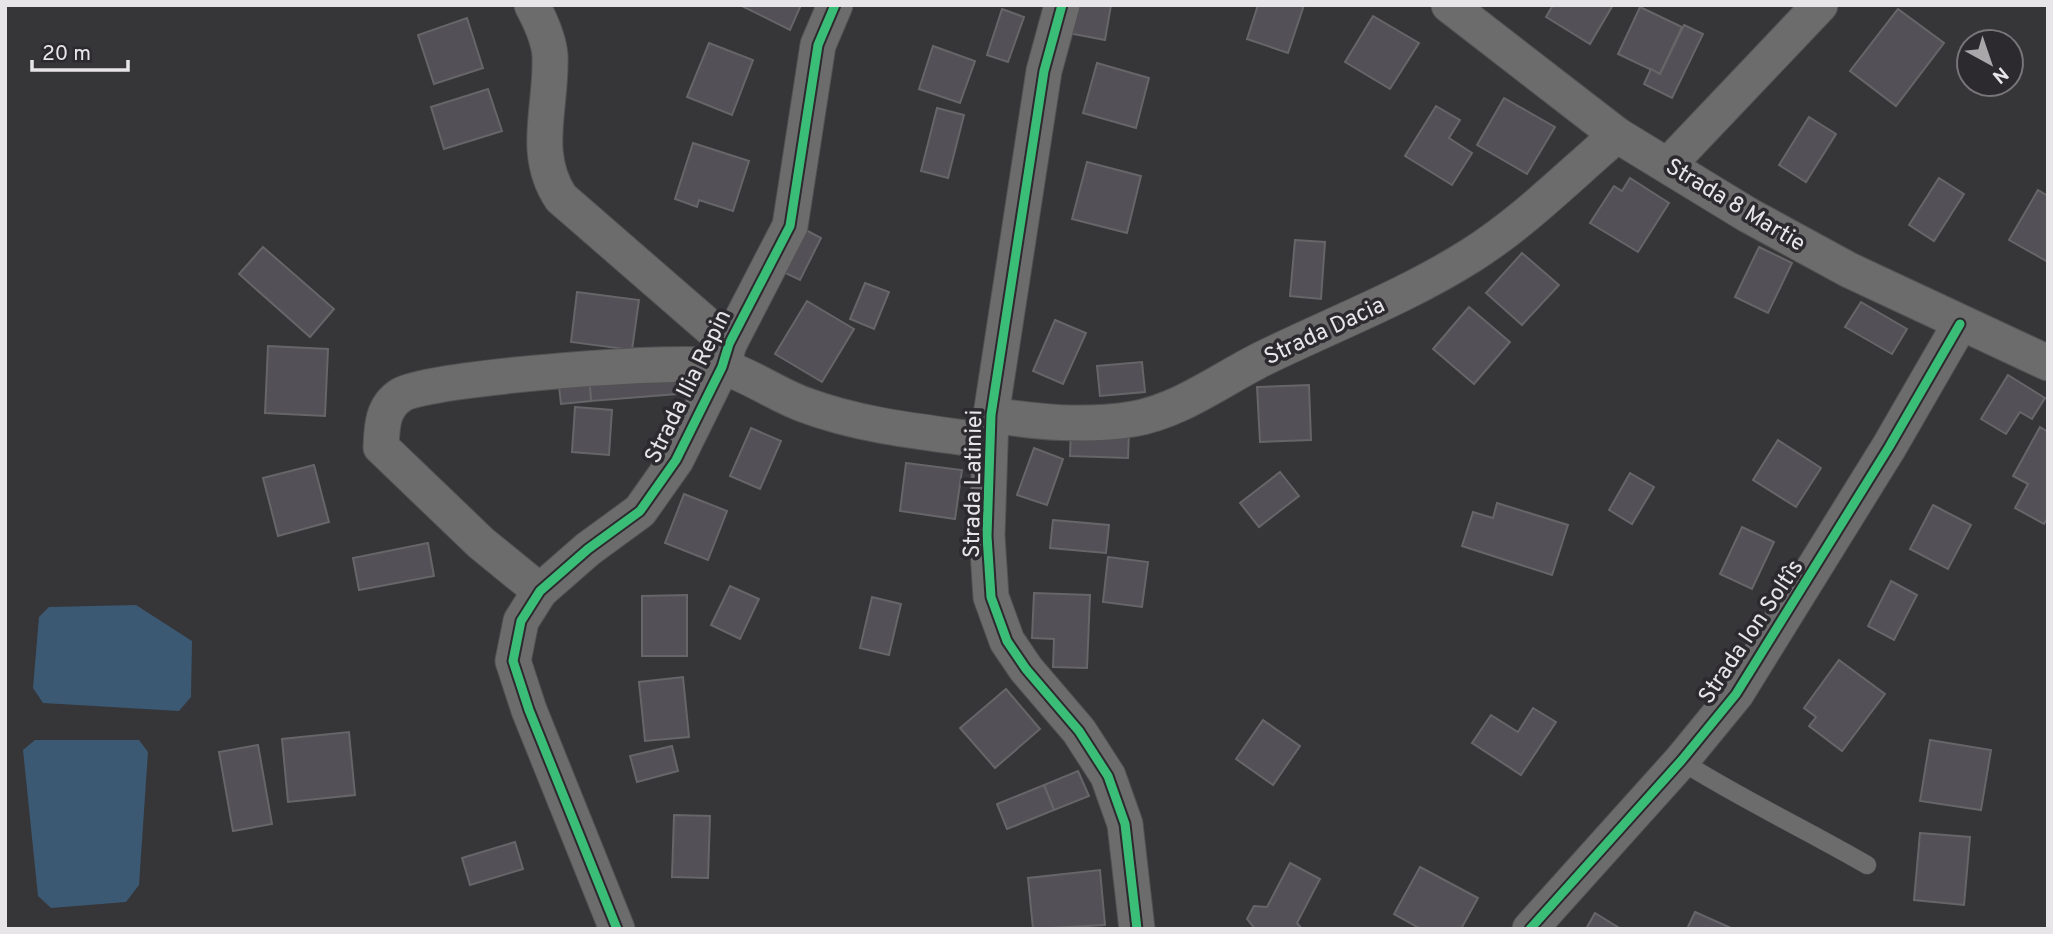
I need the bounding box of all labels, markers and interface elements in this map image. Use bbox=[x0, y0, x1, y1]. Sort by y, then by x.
scale bar bbox=[32, 28, 128, 72]
north arrow bbox=[1955, 28, 2025, 98]
text: 20 m bbox=[42, 41, 91, 68]
text: N bbox=[1987, 61, 2013, 88]
street label: Strada 8 Martie bbox=[1659, 153, 1810, 259]
street label: Strada Dacia bbox=[1260, 292, 1390, 373]
street label: Strada Ilia Repin bbox=[639, 305, 739, 469]
street label: Strada Latiniei bbox=[959, 410, 990, 558]
street label: Strada Ion Soltîs bbox=[1693, 555, 1811, 710]

